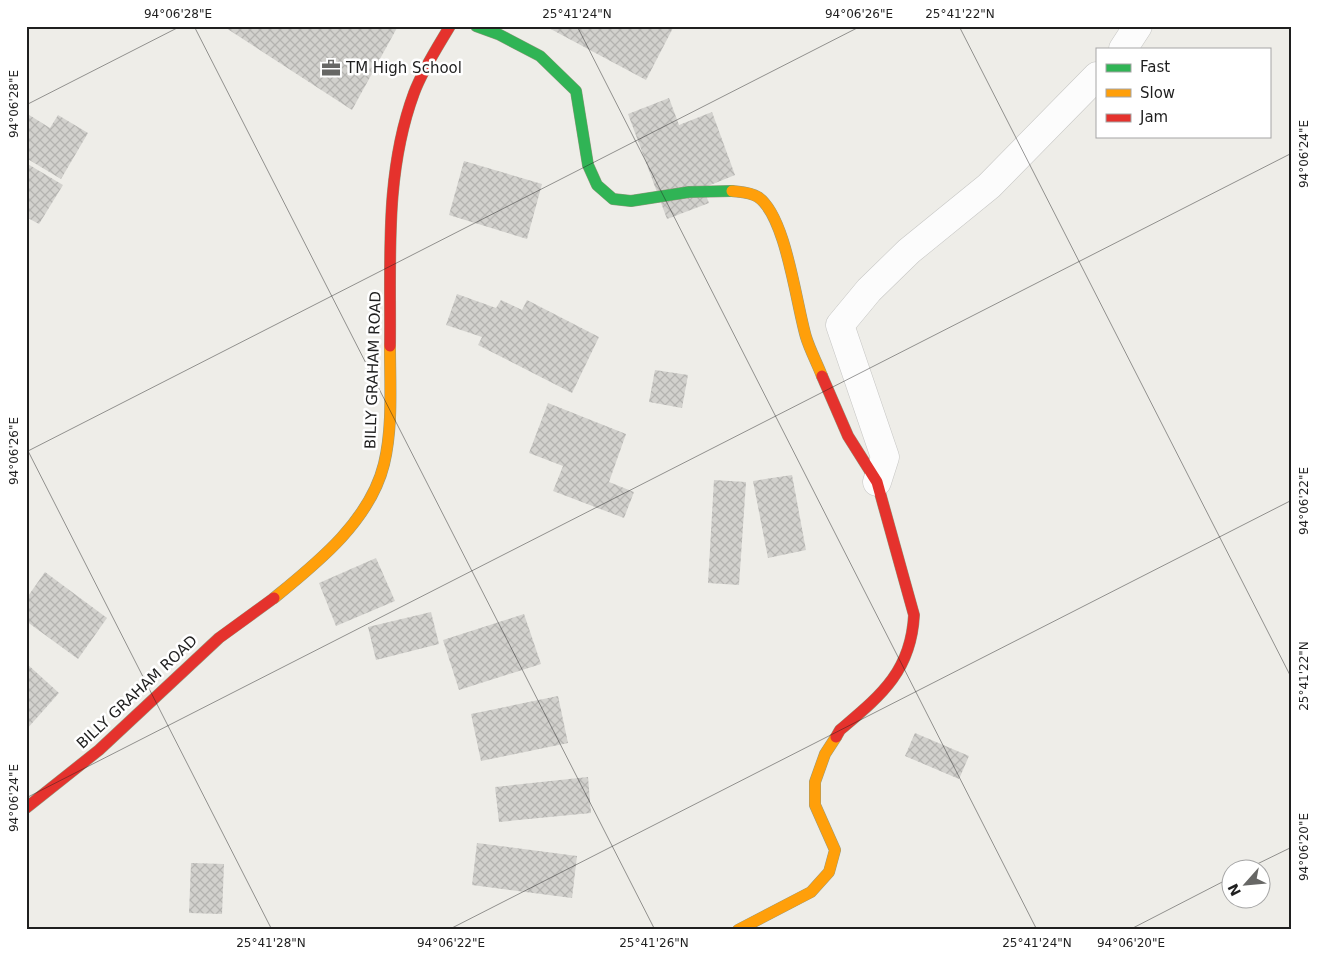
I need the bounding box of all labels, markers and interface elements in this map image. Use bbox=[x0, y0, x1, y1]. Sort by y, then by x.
text: 94°06'28"E bbox=[144, 7, 212, 21]
text: 25°41'24"N bbox=[542, 7, 612, 21]
text: 94°06'26"E bbox=[825, 7, 893, 21]
text: 25°41'22"N bbox=[925, 7, 995, 21]
legend bbox=[1096, 48, 1270, 138]
office icon: TM High School bbox=[320, 57, 342, 79]
text: Fast bbox=[1140, 58, 1170, 76]
place label: TM High School bbox=[345, 59, 462, 77]
text: 94°06'28"E bbox=[7, 70, 21, 138]
text: Slow bbox=[1140, 84, 1175, 102]
text: Jam bbox=[1139, 108, 1168, 126]
text: 94°06'24"E bbox=[1297, 120, 1311, 188]
street label: BILLY GRAHAM ROAD bbox=[361, 291, 385, 449]
text: 94°06'26"E bbox=[7, 417, 21, 485]
text: 94°06'22"E bbox=[1297, 467, 1311, 535]
street label: BILLY GRAHAM ROAD bbox=[73, 632, 201, 752]
text: 25°41'22"N bbox=[1297, 641, 1311, 711]
text: 94°06'24"E bbox=[7, 764, 21, 832]
text: 94°06'20"E bbox=[1297, 813, 1311, 881]
north arrow bbox=[1220, 858, 1270, 908]
text: N bbox=[1225, 881, 1244, 899]
text: 25°41'28"N bbox=[236, 936, 306, 950]
text: 94°06'22"E bbox=[417, 936, 485, 950]
text: 25°41'26"N bbox=[619, 936, 689, 950]
text: 25°41'24"N bbox=[1002, 936, 1072, 950]
text: 94°06'20"E bbox=[1097, 936, 1165, 950]

